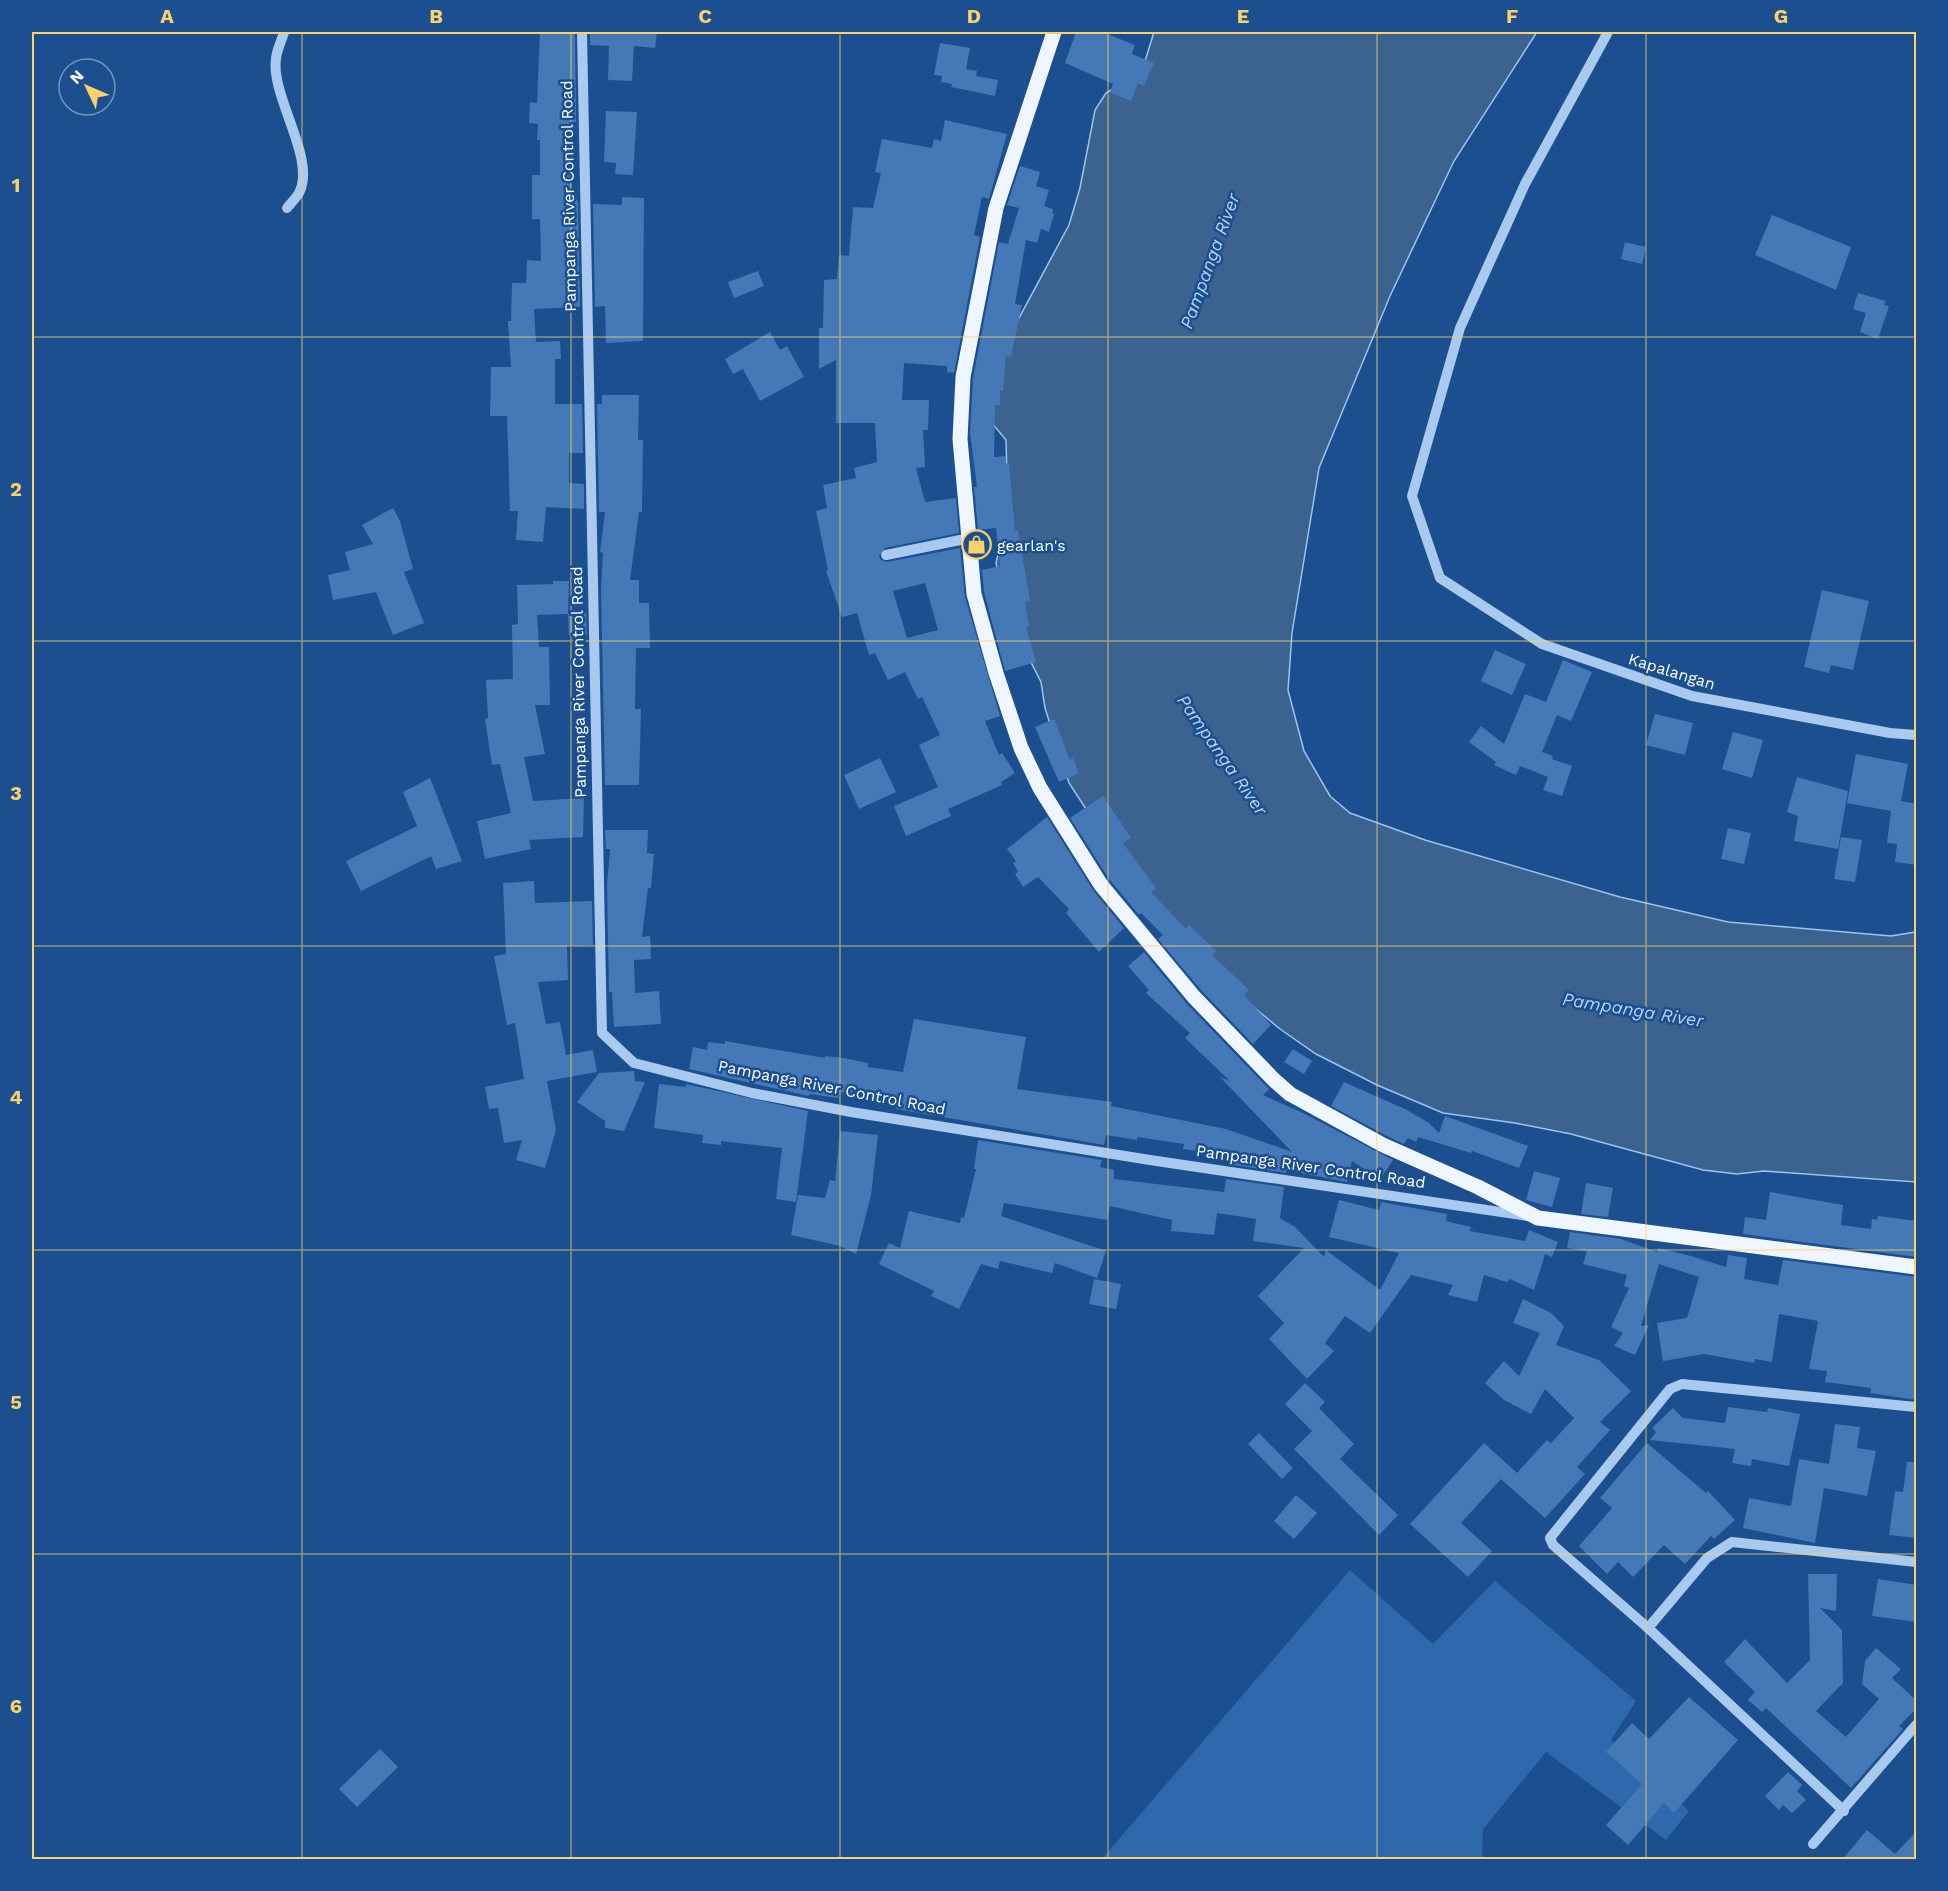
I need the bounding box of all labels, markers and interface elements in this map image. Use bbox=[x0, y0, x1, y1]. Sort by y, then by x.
text: A bbox=[160, 4, 174, 28]
text: B bbox=[429, 4, 443, 28]
text: C bbox=[698, 4, 712, 28]
text: D bbox=[967, 4, 981, 28]
text: E bbox=[1237, 4, 1249, 28]
text: F bbox=[1506, 4, 1518, 28]
text: G bbox=[1774, 4, 1788, 28]
north arrow bbox=[57, 57, 117, 117]
text: N bbox=[66, 66, 88, 88]
street label: Pampanga River Control Road bbox=[557, 80, 580, 312]
text: 1 bbox=[12, 173, 20, 197]
water label: Pampanga River bbox=[1175, 189, 1244, 331]
text: 2 bbox=[10, 477, 22, 501]
shop icon: gearlan's bbox=[960, 529, 992, 561]
place label: gearlan's bbox=[997, 536, 1066, 555]
street label: Pampanga River Control Road bbox=[567, 566, 590, 798]
street label: Kapalangan bbox=[1626, 649, 1718, 694]
water label: Pampanga River bbox=[1173, 690, 1272, 820]
text: 3 bbox=[10, 781, 22, 805]
water label: Pampanga River bbox=[1561, 988, 1706, 1031]
street label: Pampanga River Control Road bbox=[716, 1056, 947, 1119]
text: 4 bbox=[10, 1085, 23, 1109]
street label: Pampanga River Control Road bbox=[1195, 1141, 1427, 1192]
text: 5 bbox=[10, 1390, 22, 1414]
text: 6 bbox=[10, 1694, 22, 1718]

